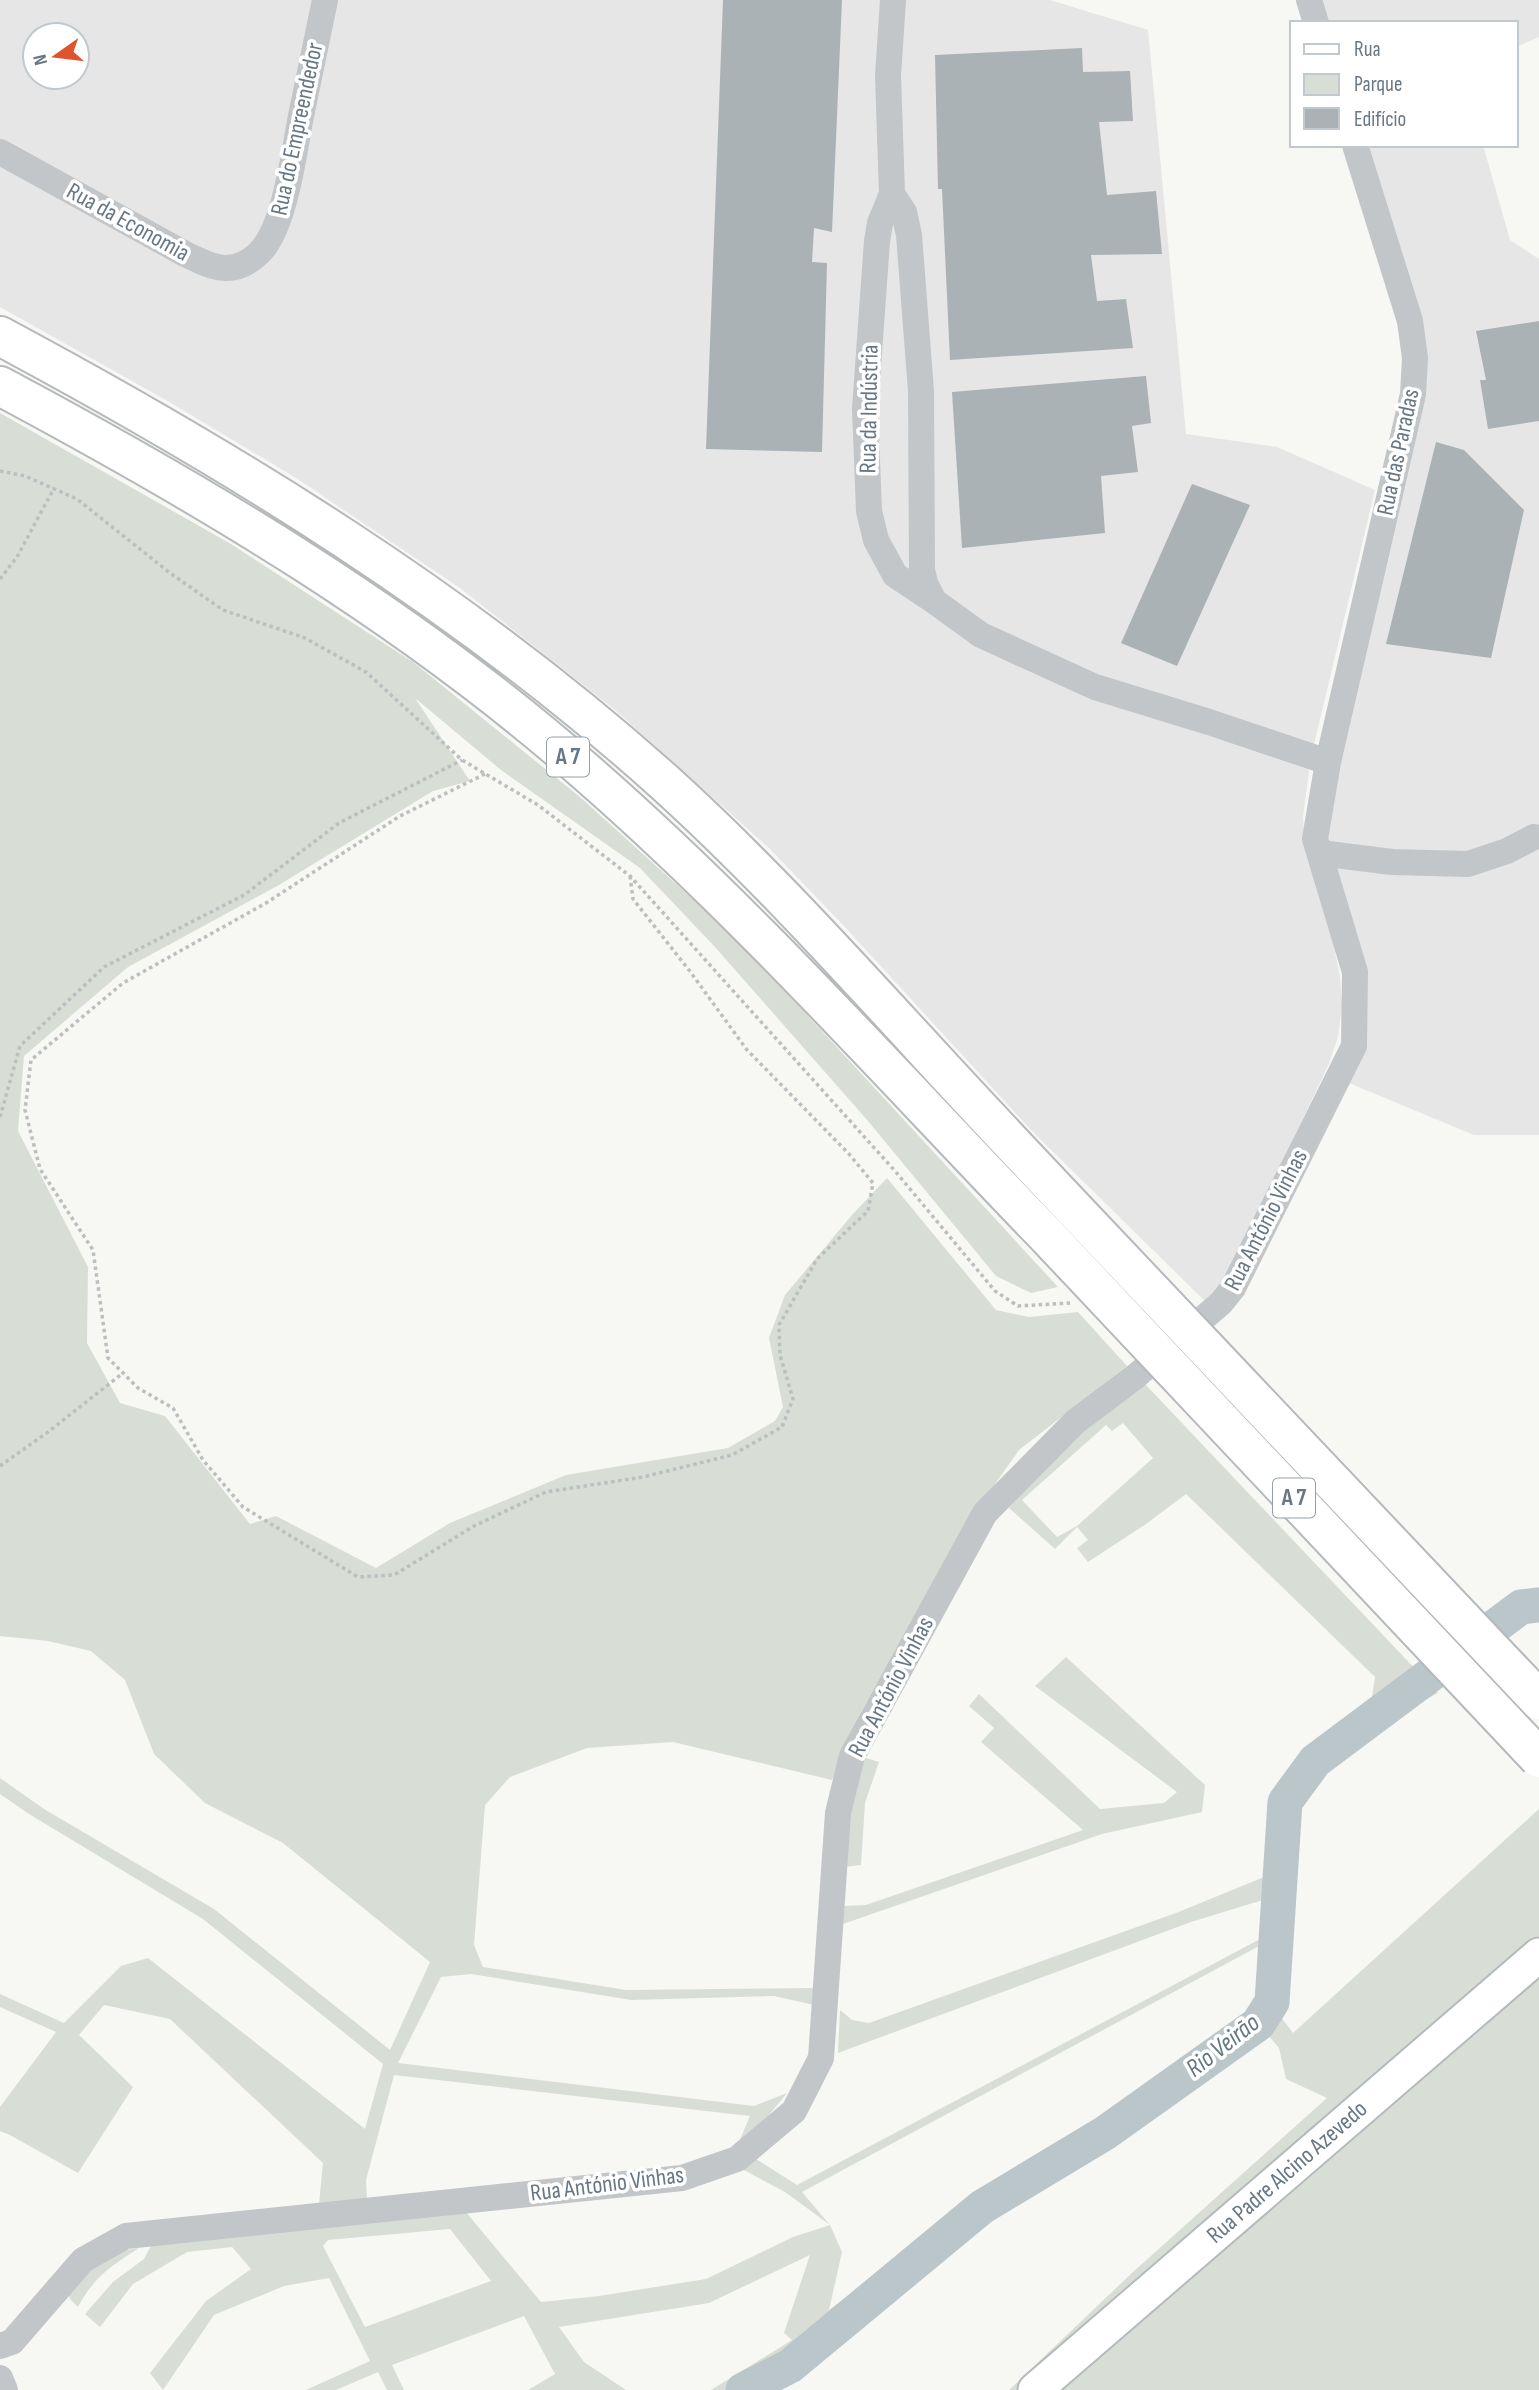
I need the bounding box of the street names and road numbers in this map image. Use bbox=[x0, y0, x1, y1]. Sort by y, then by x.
street label: Rua do Empreendedor bbox=[265, 40, 329, 218]
street label: Rua da Economia bbox=[62, 176, 194, 268]
street label: Rua da Indústria bbox=[853, 344, 885, 474]
street label: Rua das Paradas bbox=[1370, 386, 1426, 518]
road number: A 7 bbox=[547, 737, 589, 776]
street label: Rua António Vinhas bbox=[1218, 1145, 1314, 1295]
road number: A 7 bbox=[1273, 1478, 1315, 1518]
street label: Rua António Vinhas bbox=[842, 1612, 940, 1762]
street label: Rua Padre Alcino Azevedo bbox=[1201, 2094, 1373, 2250]
street label: Rua António Vinhas bbox=[529, 2160, 685, 2208]

